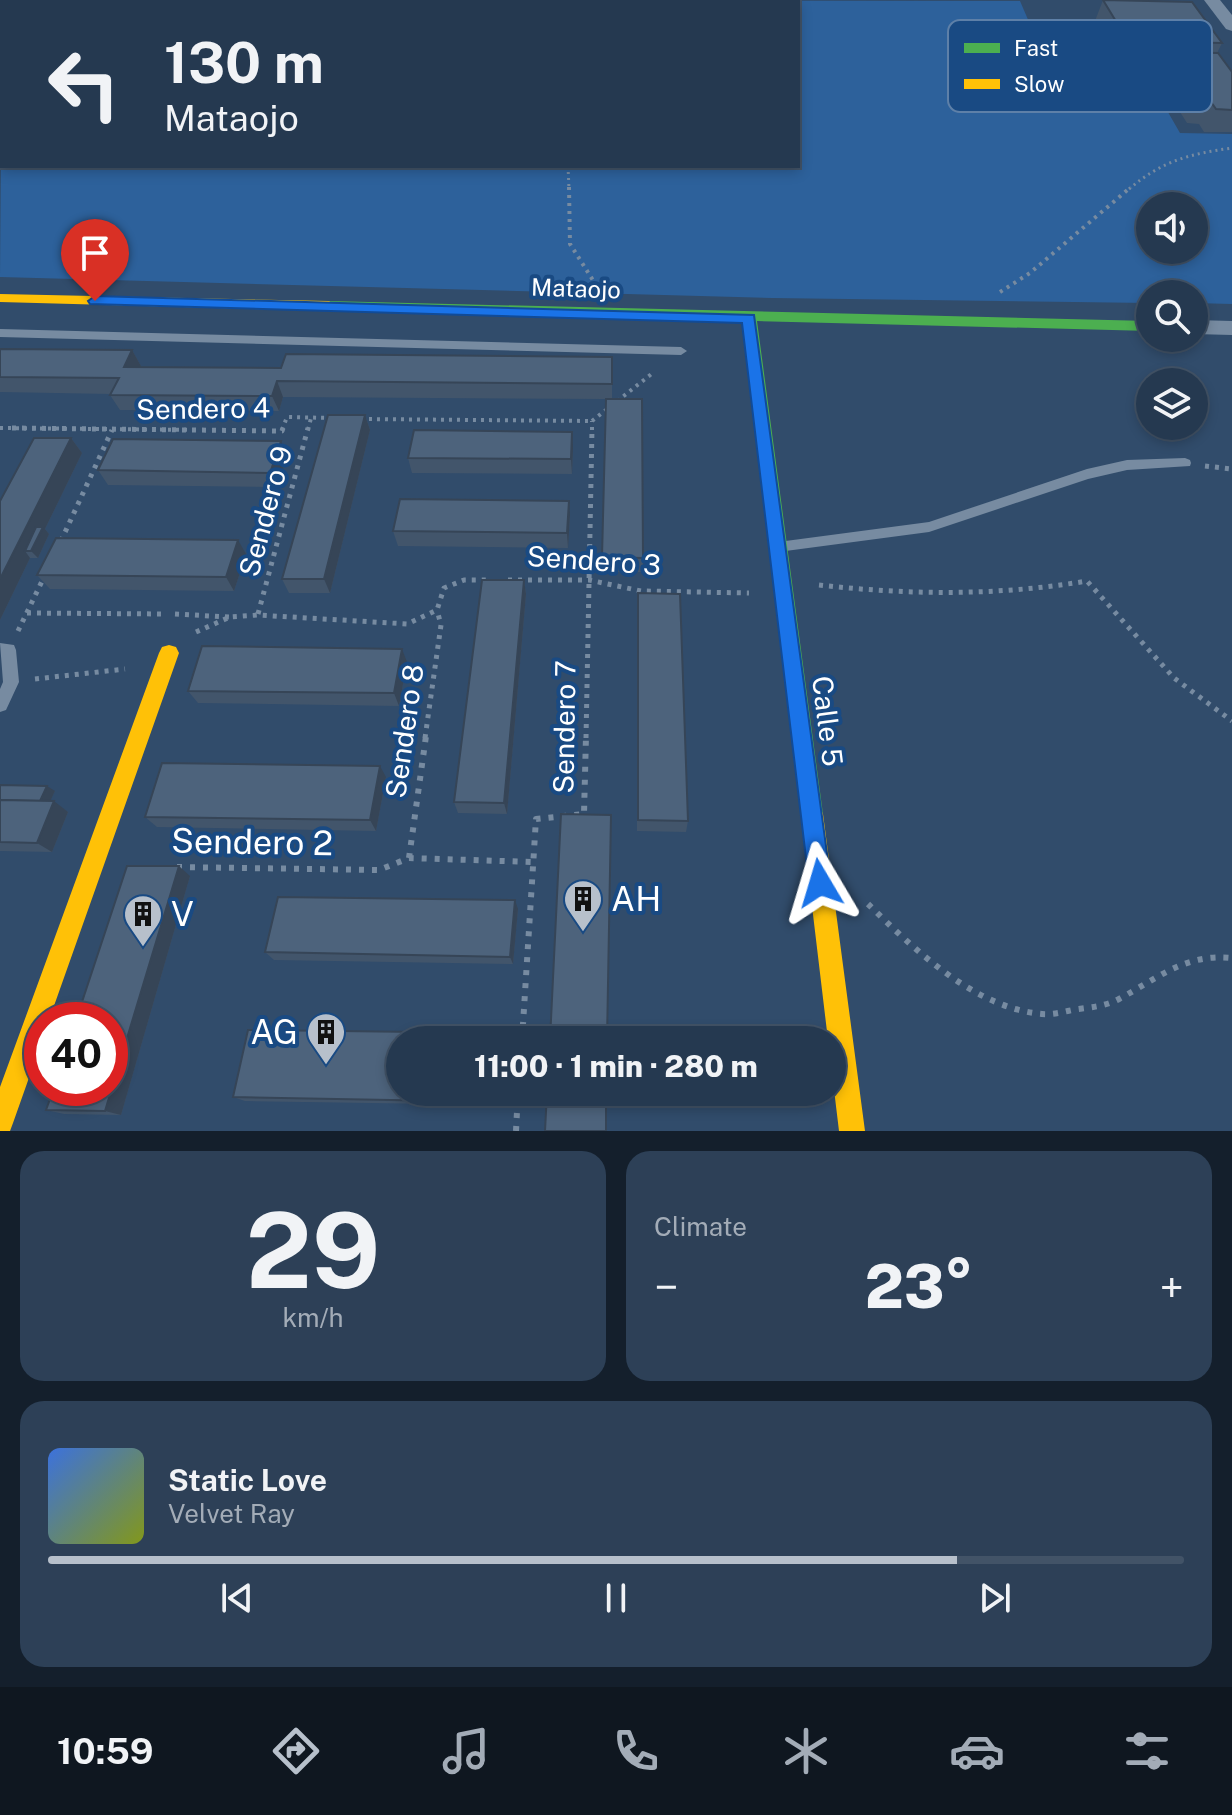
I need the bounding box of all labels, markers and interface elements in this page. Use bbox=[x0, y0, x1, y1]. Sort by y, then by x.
legend bbox=[948, 20, 1212, 112]
text: 130 m bbox=[164, 30, 324, 96]
icon: left bbox=[32, 32, 136, 136]
text: Fast bbox=[1014, 35, 1058, 61]
text: Slow bbox=[1014, 71, 1064, 97]
text: Mataojo bbox=[164, 97, 299, 139]
map controls bbox=[1136, 192, 1208, 440]
button: sound bbox=[1136, 192, 1208, 264]
pin bbox=[61, 219, 129, 301]
icon: arrive bbox=[73, 231, 117, 275]
street label: Mataojo bbox=[531, 272, 621, 304]
button: search bbox=[1136, 280, 1208, 352]
button: layers bbox=[1136, 368, 1208, 440]
street label: Sendero 4 bbox=[136, 390, 270, 426]
street label: Sendero 9 bbox=[232, 442, 298, 580]
street label: Sendero 3 bbox=[526, 539, 662, 581]
street label: Sendero 7 bbox=[546, 660, 582, 794]
street label: Sendero 8 bbox=[378, 662, 430, 800]
street label: Calle 5 bbox=[806, 674, 850, 768]
street label: Sendero 2 bbox=[171, 821, 333, 863]
position arrow bbox=[778, 841, 862, 925]
building icon: AH bbox=[562, 878, 604, 933]
place label: AH bbox=[611, 879, 661, 919]
building icon: V bbox=[122, 893, 164, 948]
place label: V bbox=[171, 894, 194, 934]
speed limit sign: 40 bbox=[24, 1002, 128, 1106]
building icon: AG bbox=[305, 1011, 347, 1066]
place label: AG bbox=[250, 1012, 298, 1052]
text: 11:00 · 1 min · 280 m bbox=[474, 1048, 758, 1084]
text: 29 bbox=[246, 1189, 380, 1311]
text: Climate bbox=[654, 1211, 747, 1242]
text: 23° bbox=[865, 1251, 973, 1322]
text: − bbox=[654, 1261, 678, 1313]
text: + bbox=[1160, 1261, 1184, 1313]
text: km/h bbox=[282, 1302, 344, 1333]
text: Static Love bbox=[168, 1462, 327, 1498]
text: Velvet Ray bbox=[168, 1498, 295, 1529]
icon: previous bbox=[215, 1576, 259, 1620]
icon: pause bbox=[594, 1576, 638, 1620]
icon: next bbox=[973, 1576, 1017, 1620]
icon: directions bbox=[268, 1723, 324, 1779]
icon: music bbox=[438, 1723, 494, 1779]
icon: phone bbox=[608, 1723, 664, 1779]
icon: climate bbox=[778, 1723, 834, 1779]
icon: car bbox=[949, 1723, 1005, 1779]
icon: filters bbox=[1119, 1723, 1175, 1779]
text: 10:59 bbox=[57, 1730, 153, 1772]

